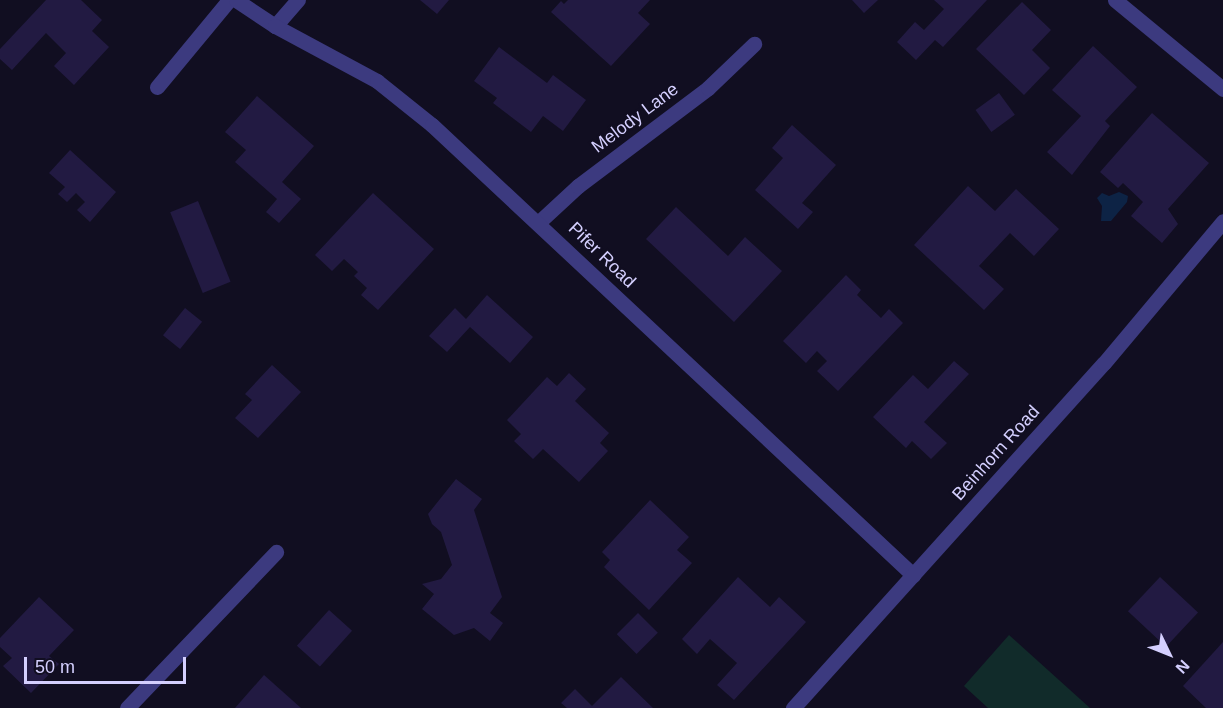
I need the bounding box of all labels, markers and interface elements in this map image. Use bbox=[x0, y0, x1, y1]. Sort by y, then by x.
street label: Melody Lane bbox=[587, 78, 683, 158]
street label: Pifer Road bbox=[564, 218, 640, 292]
street label: Beinhorn Road bbox=[948, 401, 1044, 505]
north arrow bbox=[1139, 624, 1199, 684]
scale bar bbox=[27, 645, 189, 683]
text: 50 m bbox=[35, 657, 75, 677]
text: N bbox=[1172, 657, 1193, 677]

